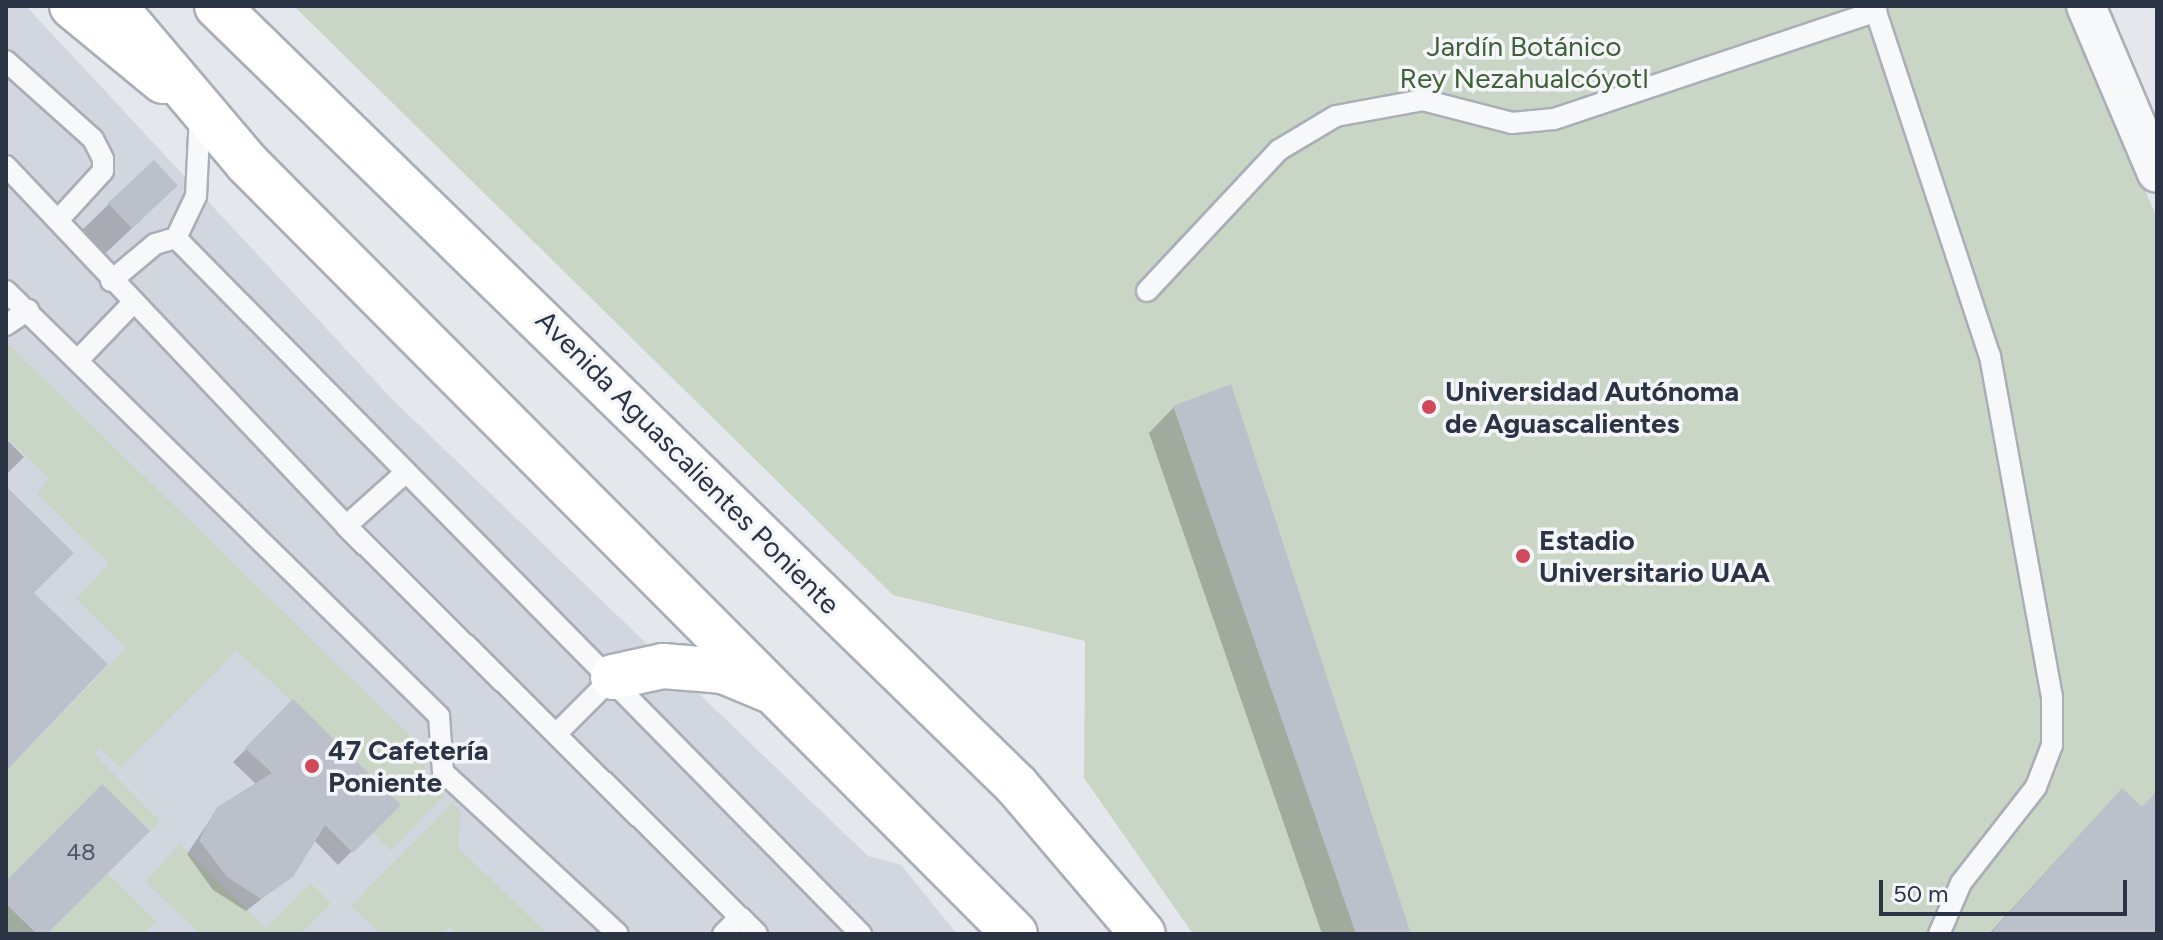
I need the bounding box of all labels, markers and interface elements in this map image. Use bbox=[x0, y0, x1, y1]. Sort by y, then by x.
park label: Jardín Botánico Rey Nezahualcóyotl bbox=[1399, 29, 1649, 95]
street label: Avenida Aguascalientes Poniente bbox=[529, 303, 847, 621]
place label: Universidad Autónoma de Aguascalientes bbox=[1445, 374, 1739, 440]
marker: Universidad Autónoma de Aguascalientes bbox=[1420, 398, 1438, 416]
place label: Estadio Universitario UAA bbox=[1539, 523, 1770, 589]
marker: Estadio Universitario UAA bbox=[1514, 547, 1532, 565]
place label: 47 Cafetería Poniente bbox=[328, 733, 489, 799]
marker: 47 Cafetería Poniente bbox=[303, 757, 321, 775]
house number: 48 bbox=[66, 838, 96, 866]
scale bar bbox=[1883, 864, 2131, 914]
text: 50 m bbox=[1893, 879, 1949, 908]

